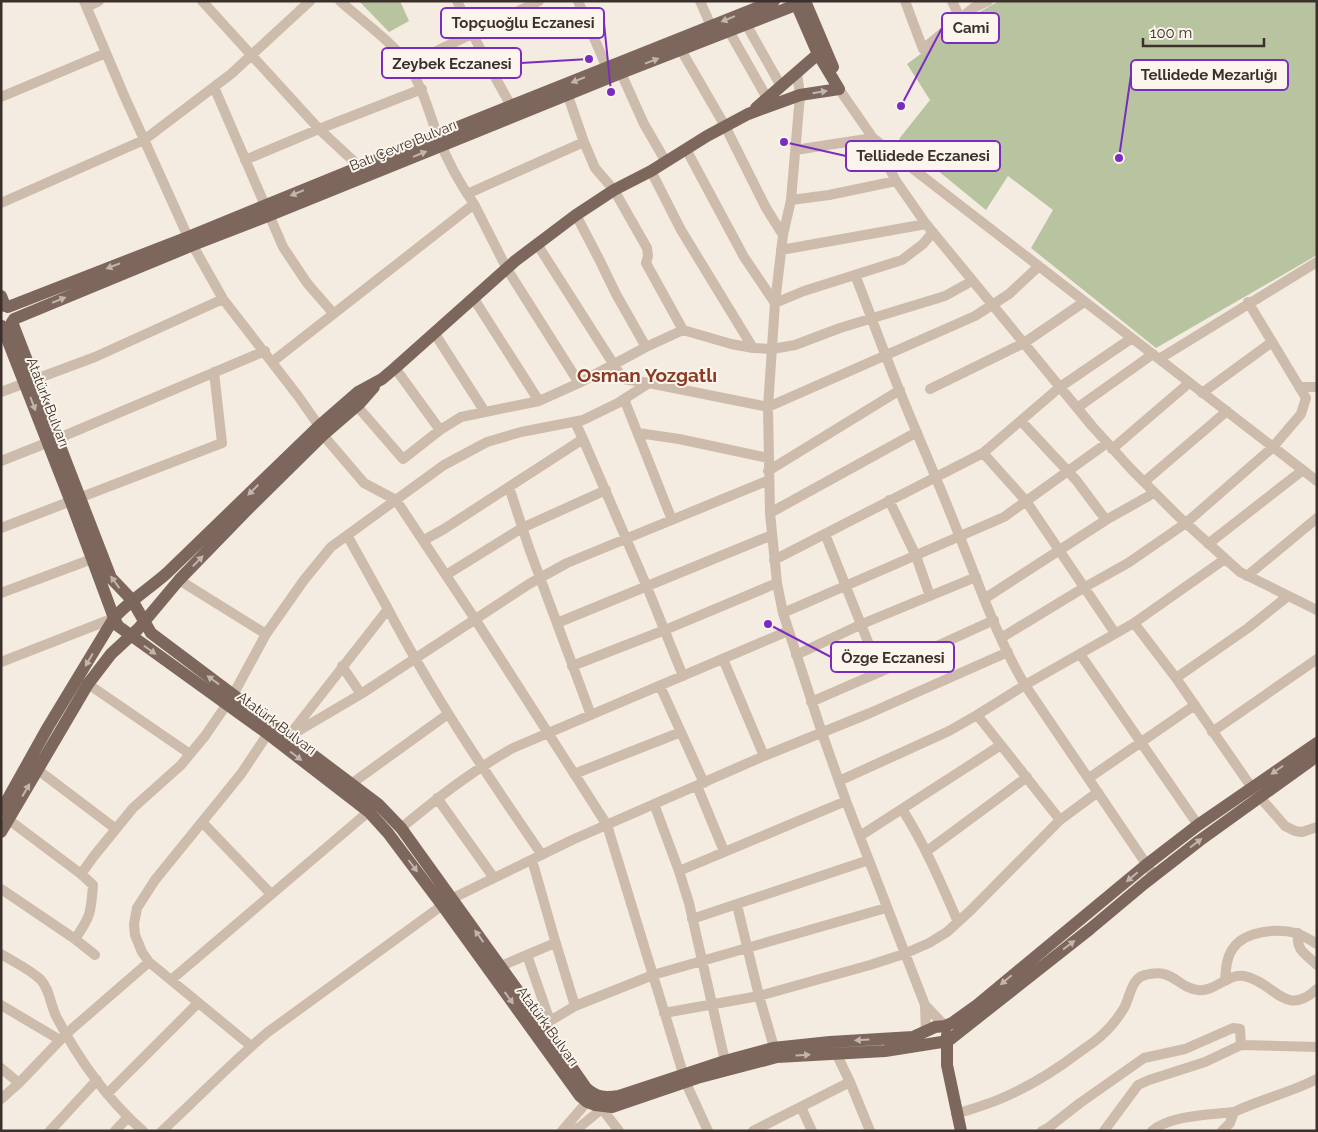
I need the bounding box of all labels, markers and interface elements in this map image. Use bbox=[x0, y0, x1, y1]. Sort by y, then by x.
callout: Topçuoğlu Eczanesi bbox=[441, 8, 604, 38]
callout: Cami bbox=[942, 13, 999, 43]
text: Topçuoğlu Eczanesi bbox=[452, 14, 594, 32]
one-way arrow bbox=[720, 15, 735, 23]
scale bar bbox=[1143, 15, 1264, 47]
text: Cami bbox=[953, 19, 989, 37]
text: 100 m bbox=[1150, 24, 1192, 42]
callout: Zeybek Eczanesi bbox=[382, 48, 521, 78]
text: Zeybek Eczanesi bbox=[392, 55, 512, 73]
one-way arrow bbox=[645, 57, 660, 65]
callout: Tellidede Mezarlığı bbox=[1131, 60, 1288, 90]
text: Tellidede Mezarlığı bbox=[1141, 66, 1277, 84]
one-way arrow bbox=[570, 77, 585, 84]
one-way arrow bbox=[812, 87, 828, 95]
street label: Batı Çevre Bulvarı bbox=[347, 116, 459, 174]
callout: Tellidede Eczanesi bbox=[846, 141, 1000, 171]
text: Tellidede Eczanesi bbox=[856, 147, 990, 165]
one-way arrow bbox=[413, 150, 428, 158]
one-way arrow bbox=[289, 189, 304, 197]
one-way arrow bbox=[106, 263, 121, 270]
one-way arrow bbox=[51, 296, 66, 303]
street label: Atatürk Bulvarı bbox=[24, 355, 72, 449]
district label: Osman Yozgatlı bbox=[577, 364, 717, 386]
one-way arrow bbox=[30, 396, 37, 411]
one-way arrow bbox=[247, 484, 259, 496]
one-way arrow bbox=[192, 555, 204, 567]
one-way arrow bbox=[110, 575, 120, 589]
callout: Özge Eczanesi bbox=[831, 642, 954, 672]
one-way arrow bbox=[143, 645, 157, 655]
text: Özge Eczanesi bbox=[841, 649, 945, 667]
one-way arrow bbox=[84, 654, 93, 667]
one-way arrow bbox=[207, 675, 220, 686]
street label: Atatürk Bulvarı bbox=[234, 688, 320, 758]
one-way arrow bbox=[289, 750, 302, 761]
one-way arrow bbox=[1270, 765, 1284, 775]
one-way arrow bbox=[21, 784, 30, 797]
one-way arrow bbox=[1189, 838, 1203, 848]
one-way arrow bbox=[408, 859, 419, 872]
one-way arrow bbox=[1125, 871, 1138, 882]
one-way arrow bbox=[474, 929, 484, 943]
one-way arrow bbox=[1062, 940, 1076, 950]
one-way arrow bbox=[1000, 975, 1013, 986]
street label: Atatürk Bulvarı bbox=[514, 983, 582, 1069]
one-way arrow bbox=[504, 991, 514, 1005]
one-way arrow bbox=[854, 1037, 870, 1045]
one-way arrow bbox=[795, 1051, 811, 1059]

